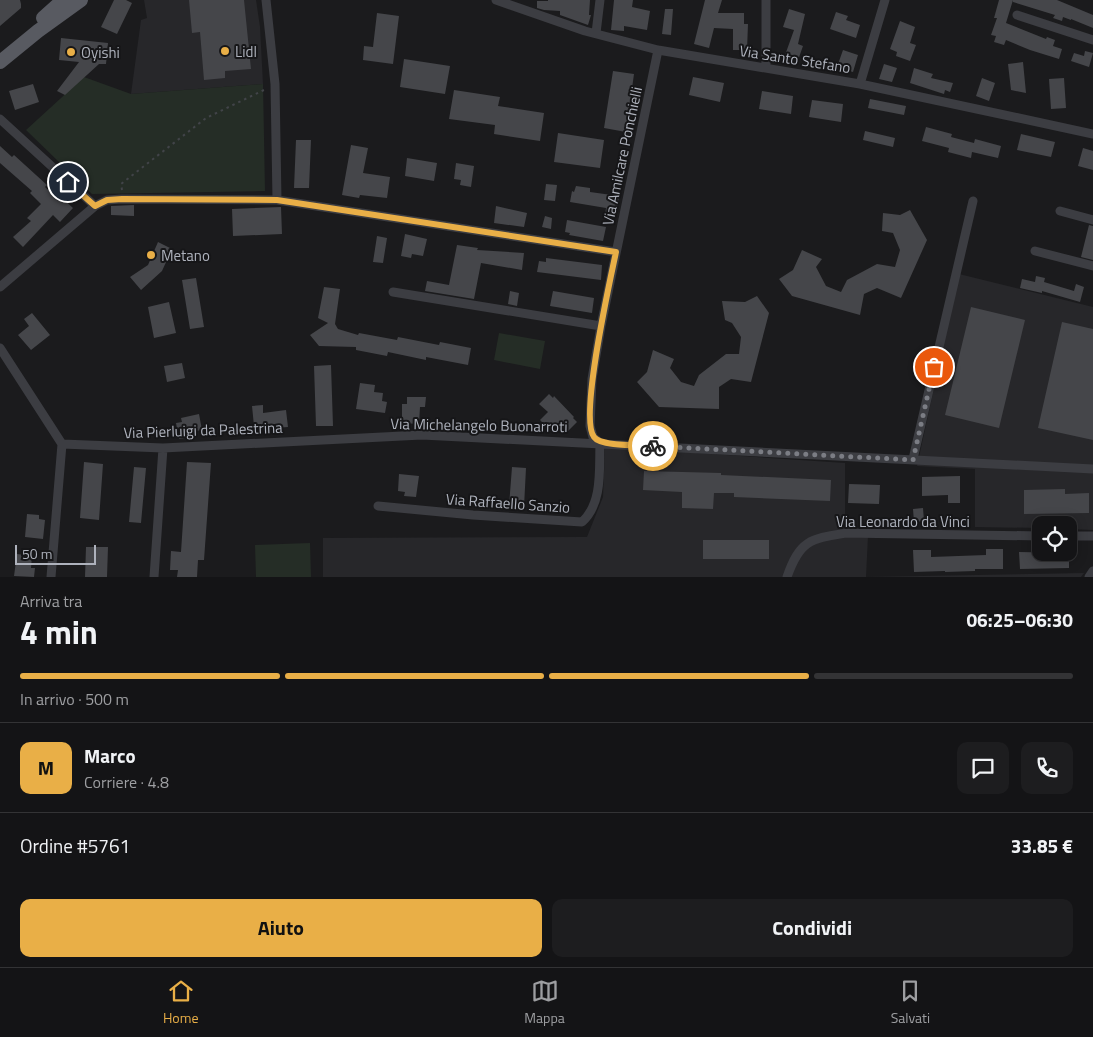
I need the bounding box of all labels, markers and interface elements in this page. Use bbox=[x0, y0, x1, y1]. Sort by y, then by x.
street label: Via Santo Stefano bbox=[738, 39, 852, 79]
place label: Lidl bbox=[235, 40, 257, 63]
place label: Oyishi bbox=[81, 41, 120, 64]
marker: Lidl bbox=[219, 45, 231, 57]
marker: Oyishi bbox=[65, 46, 77, 58]
street label: Via Amilcare Ponchielli bbox=[596, 84, 648, 228]
pin bbox=[47, 161, 89, 203]
icon: home bbox=[54, 168, 82, 196]
place label: Metano bbox=[161, 244, 210, 267]
marker: Metano bbox=[145, 249, 157, 261]
pin bbox=[913, 346, 955, 388]
icon: bag bbox=[920, 353, 948, 381]
street label: Via Michelangelo Buonarroti bbox=[390, 412, 568, 438]
street label: Via Pierluigi da Palestrina bbox=[123, 416, 283, 444]
courier bbox=[628, 421, 678, 471]
icon: bike bbox=[639, 432, 667, 460]
street label: Via Raffaello Sanzio bbox=[445, 487, 571, 519]
street label: Via Leonardo da Vinci bbox=[836, 510, 970, 533]
map controls bbox=[1032, 516, 1077, 561]
button: locate bbox=[1032, 516, 1077, 561]
scale bar bbox=[15, 542, 96, 565]
text: 50 m bbox=[22, 543, 52, 564]
text: Arriva tra bbox=[20, 589, 82, 613]
text: 06:25–06:30 bbox=[966, 605, 1073, 634]
text: 4 min bbox=[20, 608, 98, 656]
text: In arrivo · 500 m bbox=[20, 687, 129, 711]
text: Marco bbox=[84, 741, 136, 770]
button: chat bbox=[957, 742, 1009, 794]
button: phone bbox=[1021, 742, 1073, 794]
text: M bbox=[38, 753, 54, 782]
text: Corriere · 4.8 bbox=[84, 770, 169, 794]
text: Ordine #5761 bbox=[20, 831, 130, 860]
text: 33.85 € bbox=[1011, 831, 1073, 860]
button: Aiuto bbox=[20, 899, 542, 957]
button: Condividi bbox=[552, 899, 1073, 957]
tab: Home bbox=[163, 977, 198, 1028]
tab: Mappa bbox=[524, 977, 565, 1028]
tab: Salvati bbox=[891, 977, 930, 1028]

